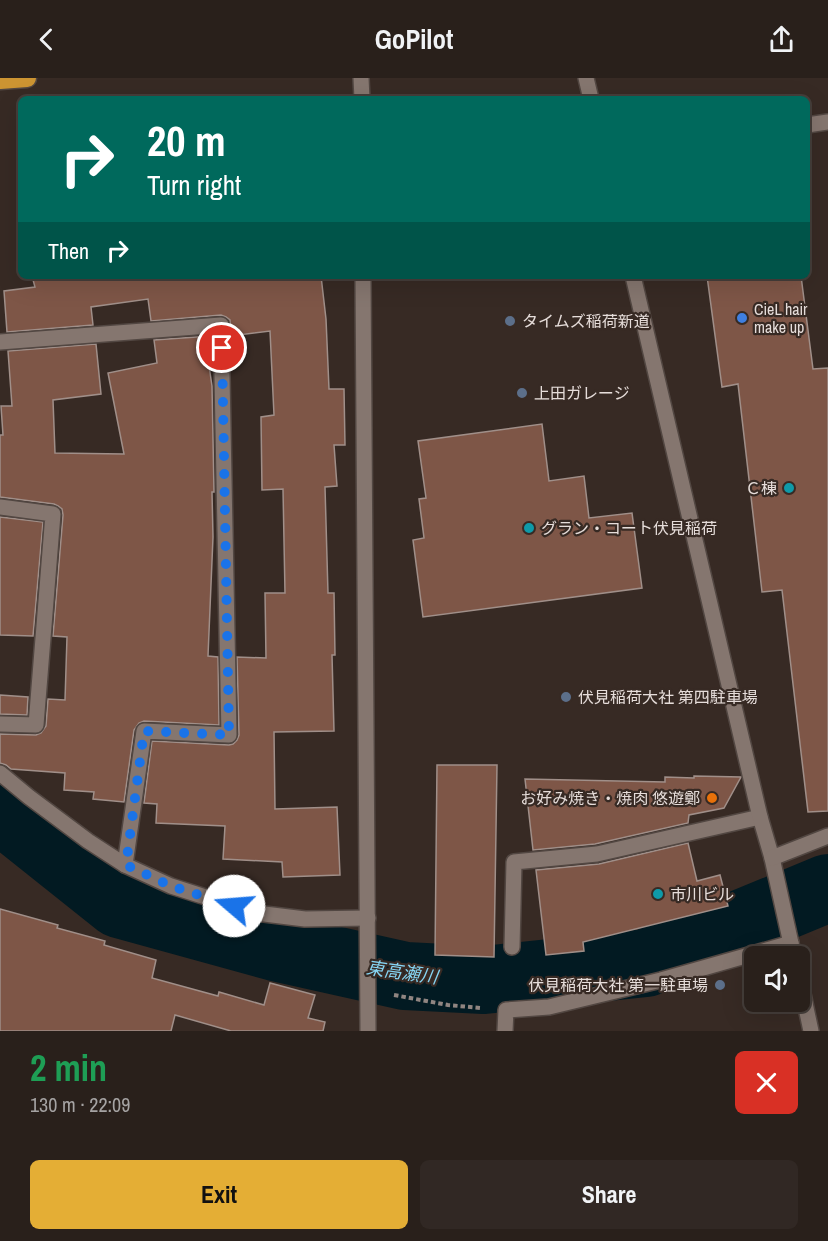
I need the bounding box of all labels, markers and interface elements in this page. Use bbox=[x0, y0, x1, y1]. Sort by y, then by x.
text: GoPilot bbox=[375, 21, 453, 57]
icon: back bbox=[30, 23, 63, 56]
icon: share bbox=[765, 23, 798, 56]
text: 20 m bbox=[147, 113, 226, 169]
icon: right bbox=[48, 120, 126, 198]
text: Turn right bbox=[147, 167, 241, 203]
icon: right bbox=[101, 234, 134, 267]
text: Then bbox=[48, 236, 89, 266]
place label: CieL hair make up bbox=[754, 298, 808, 338]
place label: タイムズ稲荷新道 bbox=[522, 310, 650, 332]
marker: CieL hair make up bbox=[735, 311, 749, 325]
marker: タイムズ稲荷新道 bbox=[503, 314, 517, 328]
pin bbox=[196, 322, 247, 373]
icon: arrive bbox=[205, 331, 238, 364]
place label: 上田ガレージ bbox=[534, 382, 630, 404]
marker: 上田ガレージ bbox=[515, 386, 529, 400]
place label: Ｃ棟 bbox=[745, 477, 777, 499]
marker: Ｃ棟 bbox=[782, 481, 796, 495]
place label: グラン・コート伏見稲荷 bbox=[541, 517, 717, 539]
marker: グラン・コート伏見稲荷 bbox=[522, 521, 536, 535]
place label: 伏見稲荷大社 第四駐車場 bbox=[578, 686, 758, 708]
marker: 伏見稲荷大社 第四駐車場 bbox=[559, 690, 573, 704]
place label: お好み焼き・焼肉 悠遊鄭 bbox=[520, 787, 700, 809]
marker: お好み焼き・焼肉 悠遊鄭 bbox=[705, 791, 719, 805]
position arrow bbox=[202, 874, 266, 938]
place label: 市川ビル bbox=[670, 883, 734, 905]
marker: 市川ビル bbox=[651, 887, 665, 901]
map controls bbox=[744, 946, 810, 1012]
button: sound bbox=[744, 946, 810, 1012]
water label: 東高瀬川 bbox=[365, 955, 441, 990]
place label: 伏見稲荷大社 第一駐車場 bbox=[528, 974, 708, 996]
marker: 伏見稲荷大社 第一駐車場 bbox=[713, 978, 727, 992]
text: 2 min bbox=[30, 1044, 107, 1092]
button: close bbox=[735, 1051, 798, 1114]
text: 130 m · 22:09 bbox=[30, 1091, 130, 1118]
button: Exit bbox=[30, 1160, 408, 1229]
button: Share bbox=[420, 1160, 798, 1229]

